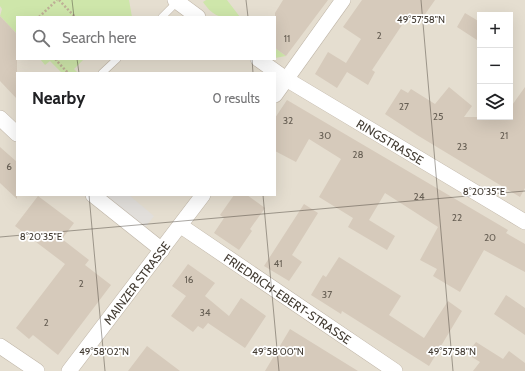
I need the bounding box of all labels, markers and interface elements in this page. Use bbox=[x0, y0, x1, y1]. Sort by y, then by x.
map controls bbox=[477, 12, 513, 120]
button: + bbox=[477, 12, 513, 48]
text: 49°57'58"N bbox=[397, 13, 445, 26]
search box bbox=[16, 16, 276, 60]
icon: search bbox=[30, 27, 52, 49]
text: Search here bbox=[62, 29, 137, 47]
house number: 2 bbox=[376, 29, 382, 42]
house number: 11 bbox=[284, 32, 290, 45]
button: − bbox=[477, 48, 513, 84]
button: layers bbox=[477, 84, 513, 120]
text: Nearby bbox=[32, 88, 85, 108]
text: 0 results bbox=[212, 90, 260, 106]
house number: 27 bbox=[399, 100, 409, 113]
house number: 25 bbox=[433, 110, 443, 123]
house number: 32 bbox=[283, 114, 293, 127]
street label: RINGSTRASSE bbox=[354, 116, 427, 167]
house number: 30 bbox=[319, 129, 331, 142]
house number: 21 bbox=[500, 129, 508, 142]
house number: 23 bbox=[457, 140, 467, 153]
house number: 28 bbox=[352, 148, 364, 161]
house number: 6 bbox=[6, 160, 12, 173]
text: 8°20'35"E bbox=[463, 185, 506, 198]
house number: 24 bbox=[413, 190, 425, 203]
house number: 22 bbox=[452, 211, 462, 224]
text: 8°20'35"E bbox=[20, 230, 63, 243]
house number: 20 bbox=[484, 231, 496, 244]
street label: MAINZER STRASSE bbox=[100, 238, 173, 327]
street label: FRIEDRICH-EBERT-STRASSE bbox=[221, 250, 355, 347]
house number: 41 bbox=[273, 257, 283, 270]
house number: 16 bbox=[185, 273, 194, 286]
house number: 2 bbox=[78, 277, 84, 290]
house number: 37 bbox=[322, 288, 332, 301]
house number: 34 bbox=[199, 306, 211, 319]
house number: 2 bbox=[43, 316, 49, 329]
text: 49°58'02"N bbox=[79, 345, 129, 358]
text: 49°58'00"N bbox=[252, 345, 304, 358]
text: 49°57'58"N bbox=[428, 345, 476, 358]

